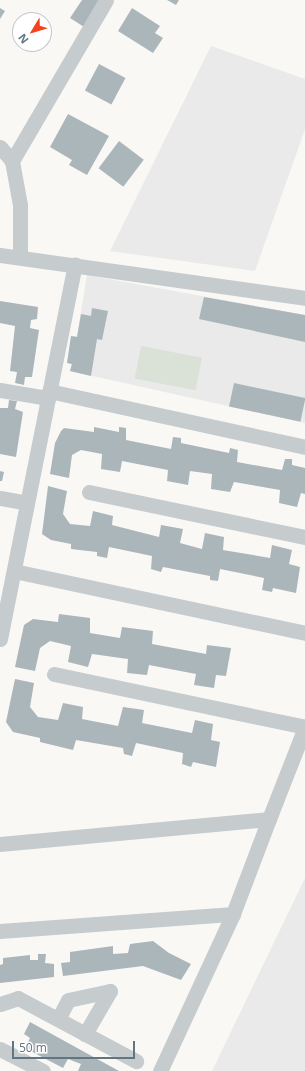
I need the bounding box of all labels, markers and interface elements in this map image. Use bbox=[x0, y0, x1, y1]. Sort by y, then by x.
north arrow bbox=[12, 12, 52, 52]
text: N bbox=[14, 31, 32, 47]
scale bar bbox=[14, 1033, 137, 1059]
text: 50 m bbox=[19, 1039, 47, 1056]

